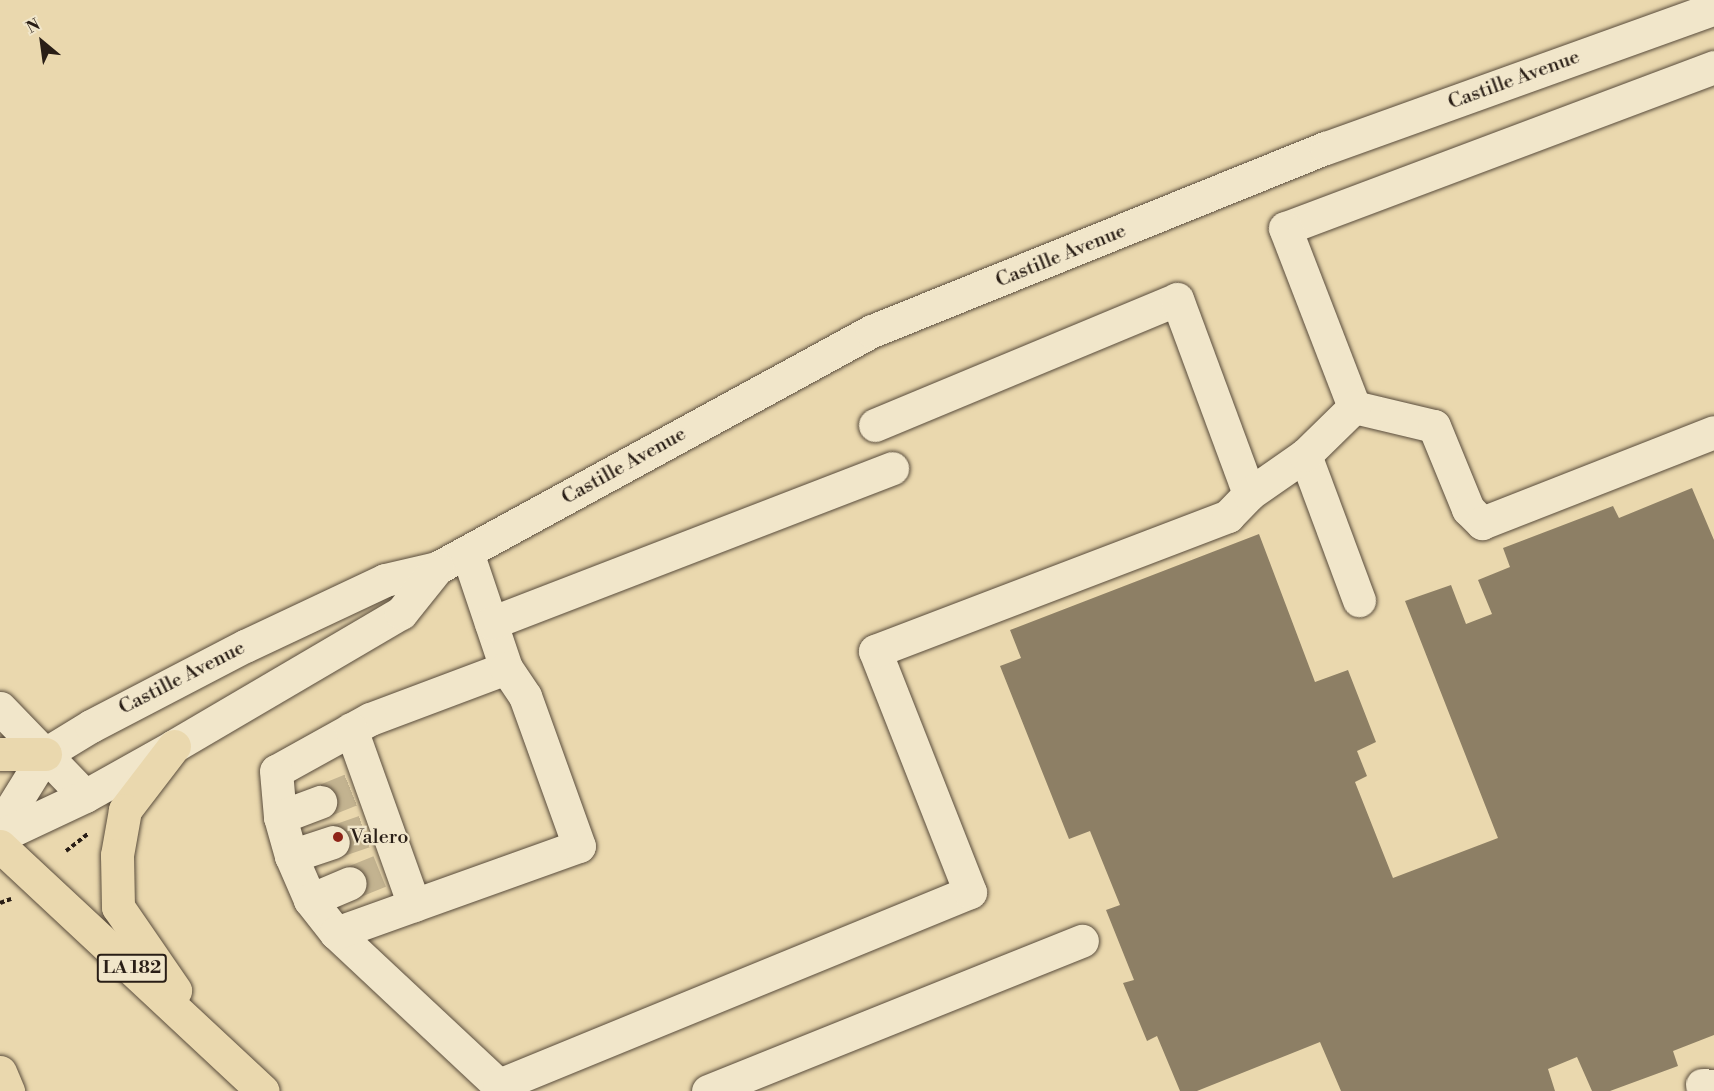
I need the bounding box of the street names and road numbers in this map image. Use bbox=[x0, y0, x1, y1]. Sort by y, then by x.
street label: Castille Avenue bbox=[1445, 45, 1583, 115]
street label: Castille Avenue bbox=[992, 219, 1130, 293]
street label: Castille Avenue bbox=[558, 422, 690, 510]
street label: Castille Avenue bbox=[115, 636, 249, 720]
road number: LA 182 bbox=[96, 953, 168, 983]

